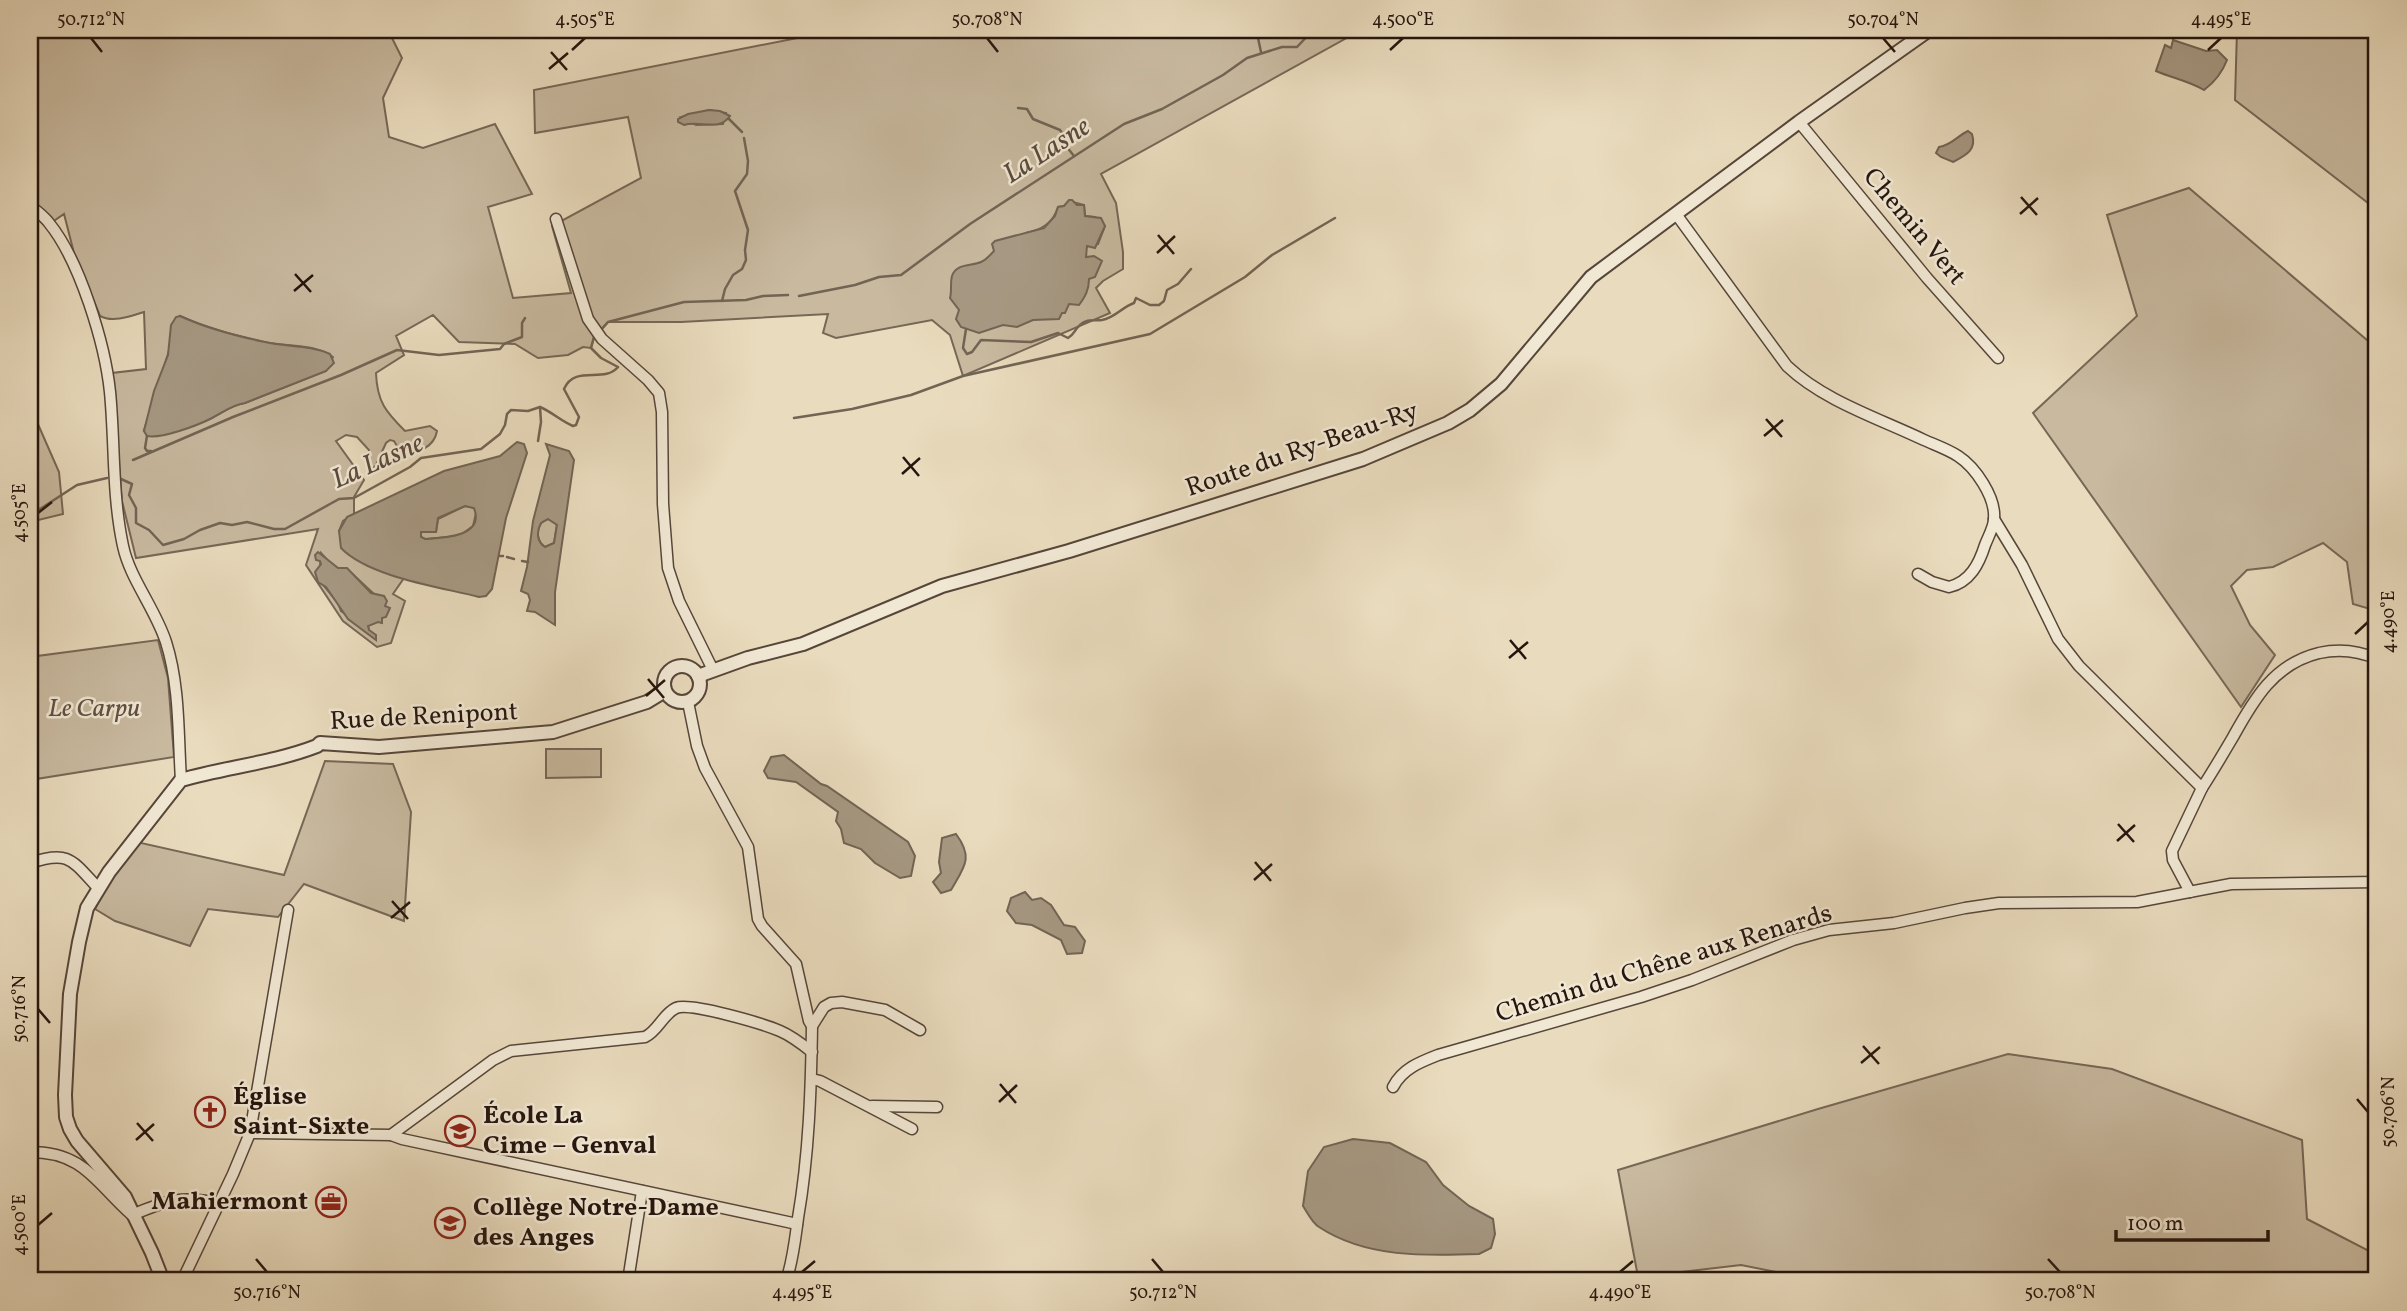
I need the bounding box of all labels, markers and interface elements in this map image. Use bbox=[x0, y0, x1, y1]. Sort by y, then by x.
text: 50.712°N bbox=[57, 8, 125, 33]
text: 4.505°E bbox=[555, 8, 615, 33]
text: 50.708°N bbox=[951, 8, 1023, 33]
text: 4.500°E bbox=[1372, 8, 1434, 33]
text: 50.704°N bbox=[1847, 8, 1919, 33]
text: 4.495°E bbox=[2191, 8, 2251, 33]
water label: La Lasne bbox=[996, 108, 1098, 194]
street label: Chemin Vert bbox=[1854, 161, 1974, 293]
street label: Route du Ry-Beau-Ry bbox=[1181, 393, 1423, 507]
water label: La Lasne bbox=[326, 424, 430, 500]
text: 4.505°E bbox=[8, 483, 33, 543]
text: 4.490°E bbox=[2377, 590, 2402, 653]
park label: Le Carpu bbox=[48, 691, 140, 727]
street label: Rue de Renipont bbox=[329, 694, 519, 740]
street label: Chemin du Chêne aux Renards bbox=[1491, 896, 1837, 1032]
text: 50.716°N bbox=[8, 975, 33, 1043]
text: 50.706°N bbox=[2377, 1076, 2402, 1148]
place label: Église Saint-Sixte bbox=[233, 1079, 369, 1145]
church icon: Église Saint-Sixte bbox=[193, 1095, 227, 1129]
place label: École La Cime – Genval bbox=[483, 1098, 656, 1164]
school or university icon: École La Cime – Genval bbox=[443, 1114, 477, 1148]
place label: Mahiermont bbox=[151, 1184, 308, 1220]
office icon: Mahiermont bbox=[314, 1185, 348, 1219]
place label: Collège Notre-Dame des Anges bbox=[473, 1190, 719, 1256]
text: 4.500°E bbox=[8, 1194, 33, 1256]
scale bar bbox=[2116, 1199, 2269, 1243]
school or university icon: Collège Notre-Dame des Anges bbox=[433, 1206, 467, 1240]
text: 100 m bbox=[2127, 1210, 2184, 1239]
text: 50.716°N bbox=[233, 1281, 301, 1306]
text: 4.495°E bbox=[772, 1281, 832, 1306]
text: 50.712°N bbox=[1129, 1281, 1197, 1306]
text: 4.490°E bbox=[1589, 1281, 1652, 1306]
text: 50.708°N bbox=[2024, 1281, 2096, 1306]

